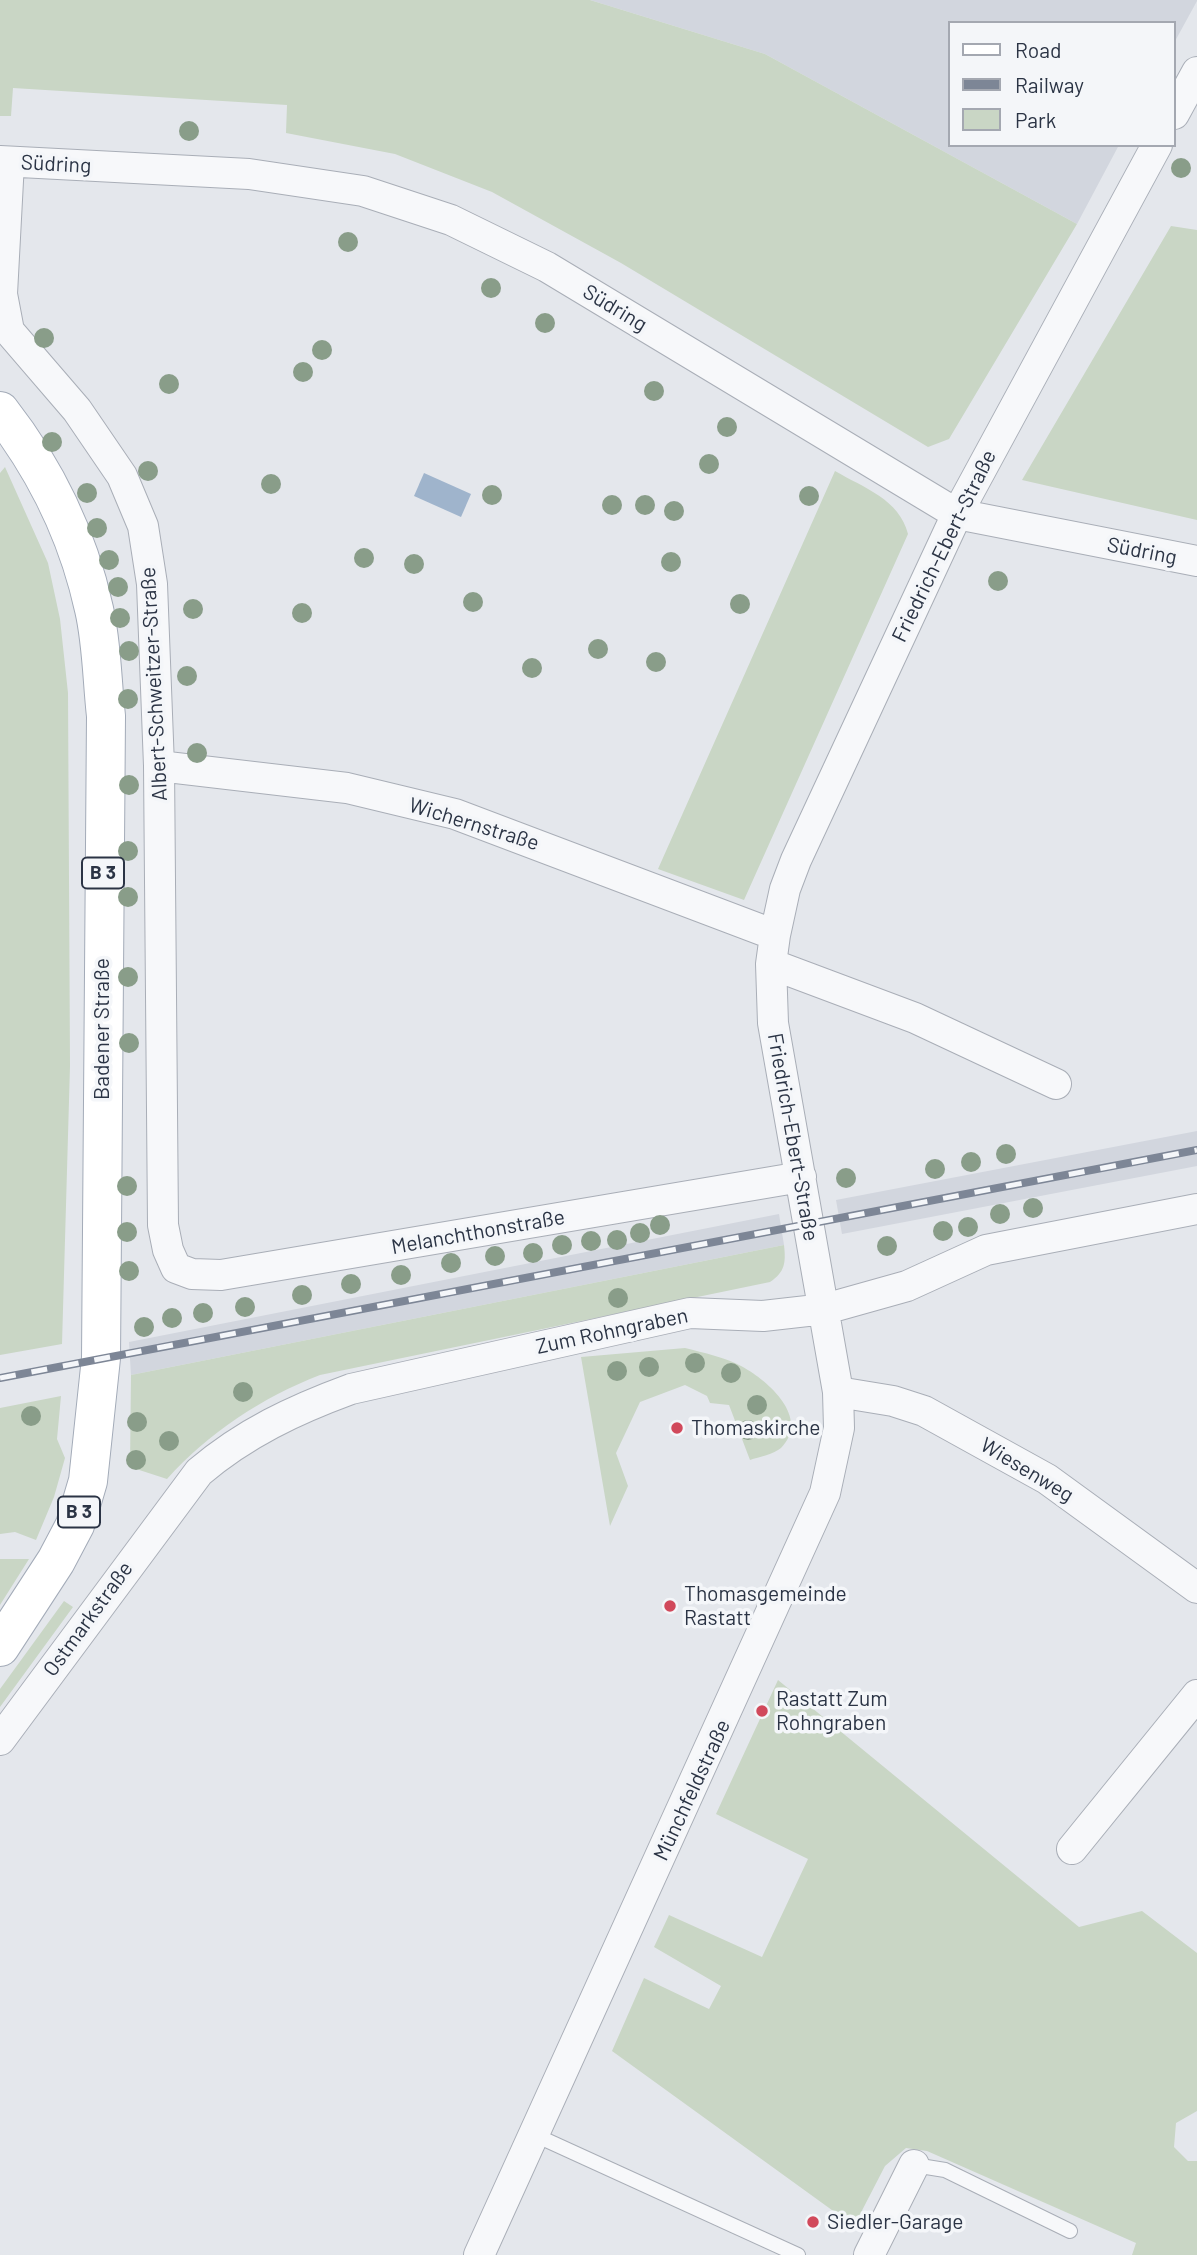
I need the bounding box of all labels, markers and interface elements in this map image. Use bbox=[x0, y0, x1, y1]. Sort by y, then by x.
legend bbox=[948, 21, 1176, 147]
text: Road bbox=[1015, 37, 1061, 62]
text: Railway bbox=[1015, 72, 1084, 97]
text: Park bbox=[1015, 107, 1056, 132]
street label: Südring bbox=[20, 150, 92, 178]
street label: Südring bbox=[578, 279, 652, 337]
street label: Friedrich-Ebert-Straße bbox=[887, 446, 1001, 646]
street label: Südring bbox=[1105, 532, 1179, 570]
street label: Albert-Schweitzer-Straße bbox=[135, 566, 173, 802]
street label: Wichernstraße bbox=[406, 792, 542, 856]
road number: B 3 bbox=[82, 858, 124, 888]
street label: Badener Straße bbox=[89, 958, 115, 1100]
street label: Friedrich-Ebert-Straße bbox=[762, 1031, 824, 1243]
street label: Melanchthonstraße bbox=[389, 1204, 567, 1260]
street label: Zum Rohngraben bbox=[534, 1303, 690, 1359]
place label: Thomaskirche bbox=[691, 1415, 820, 1441]
marker: Thomaskirche bbox=[669, 1420, 685, 1436]
street label: Wiesenweg bbox=[976, 1432, 1078, 1508]
road number: B 3 bbox=[58, 1496, 100, 1528]
street label: Ostmarkstraße bbox=[38, 1557, 138, 1681]
place label: Thomasgemeinde Rastatt bbox=[684, 1581, 847, 1631]
marker: Thomasgemeinde Rastatt bbox=[662, 1598, 678, 1614]
place label: Rastatt Zum Rohngraben bbox=[776, 1686, 888, 1736]
marker: Rastatt Zum Rohngraben bbox=[754, 1703, 770, 1719]
street label: Münchfeldstraße bbox=[648, 1715, 736, 1865]
place label: Siedler-Garage bbox=[827, 2209, 963, 2235]
marker: Siedler-Garage bbox=[805, 2214, 821, 2230]

